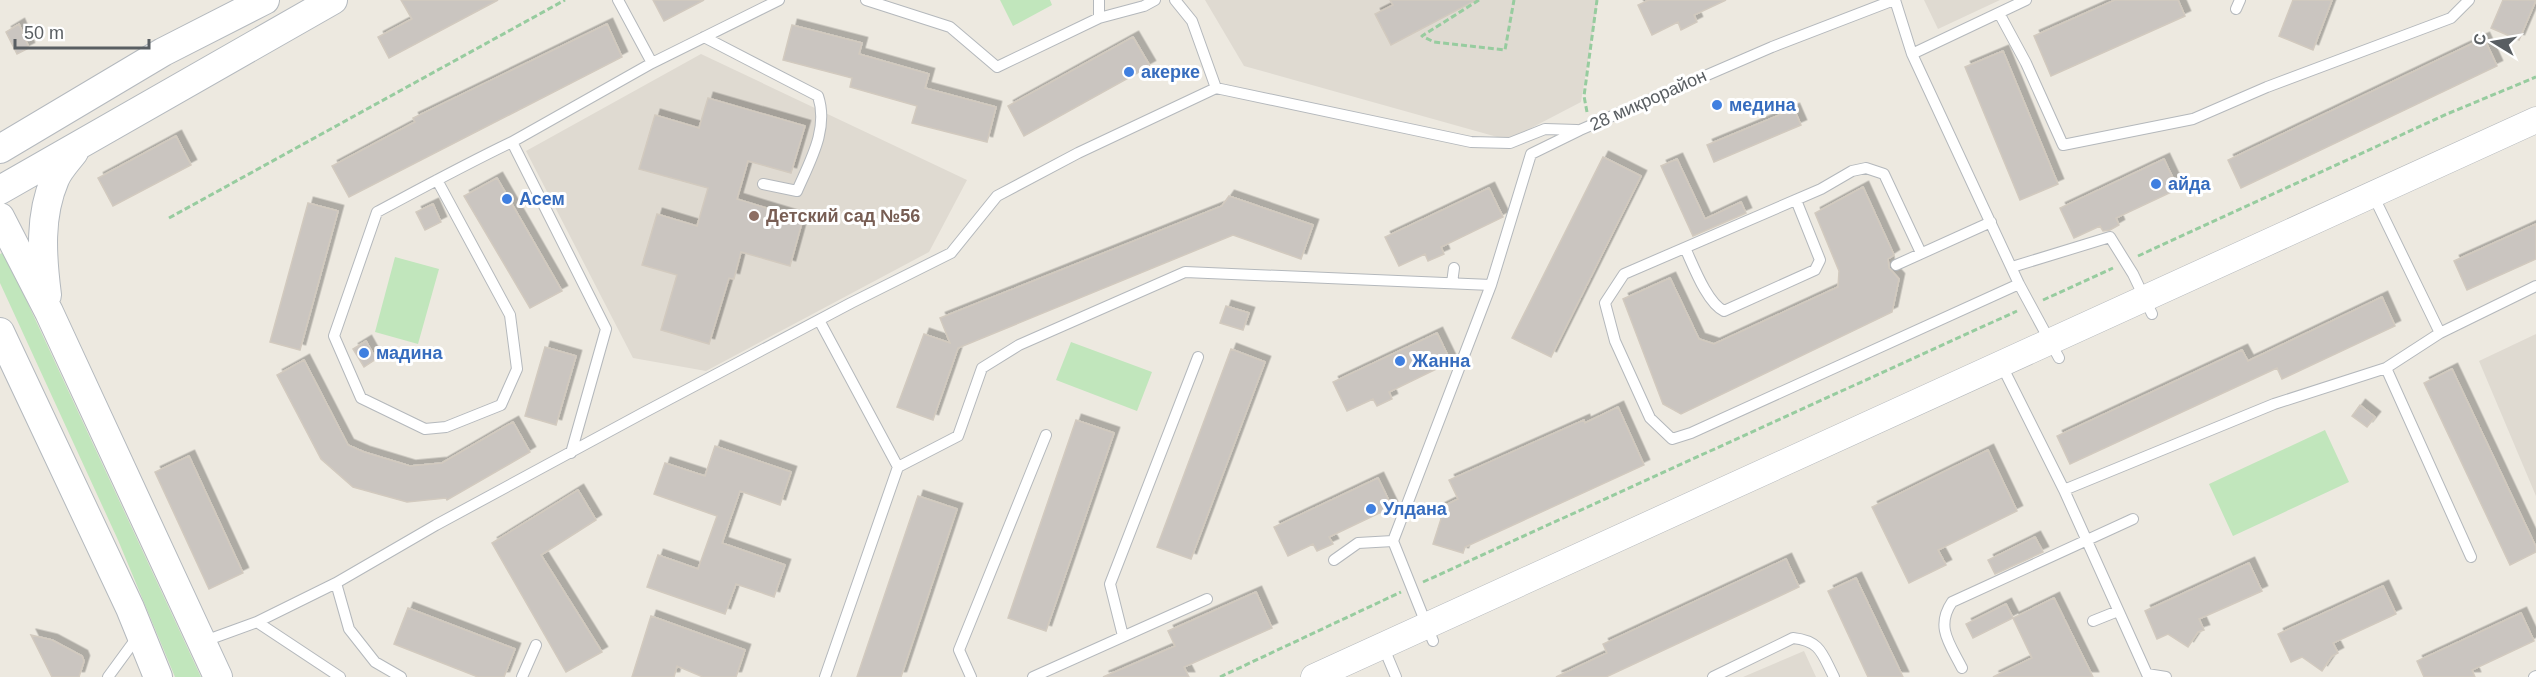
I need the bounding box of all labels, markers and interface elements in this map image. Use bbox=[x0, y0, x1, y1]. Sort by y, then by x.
scale bar bbox=[15, 12, 148, 50]
north arrow bbox=[2464, 12, 2524, 72]
text: 50 m bbox=[24, 23, 64, 43]
text: С bbox=[2470, 32, 2489, 47]
place label: акерке bbox=[1141, 62, 1200, 82]
marker: акерке bbox=[1122, 65, 1136, 79]
street label: 28 микрорайон bbox=[1587, 65, 1709, 135]
place label: медина bbox=[1729, 95, 1797, 115]
marker: медина bbox=[1710, 98, 1724, 112]
place label: айда bbox=[2168, 174, 2212, 194]
marker: айда bbox=[2149, 177, 2163, 191]
place label: Асем bbox=[519, 189, 565, 209]
marker: Асем bbox=[500, 192, 514, 206]
place label: Детский сад №56 bbox=[766, 206, 920, 226]
marker: Детский сад №56 bbox=[747, 209, 761, 223]
place label: мадина bbox=[376, 343, 443, 363]
marker: мадина bbox=[357, 346, 371, 360]
place label: Жанна bbox=[1411, 351, 1471, 371]
marker: Жанна bbox=[1393, 354, 1407, 368]
place label: Улдана bbox=[1383, 499, 1448, 519]
marker: Улдана bbox=[1364, 502, 1378, 516]

